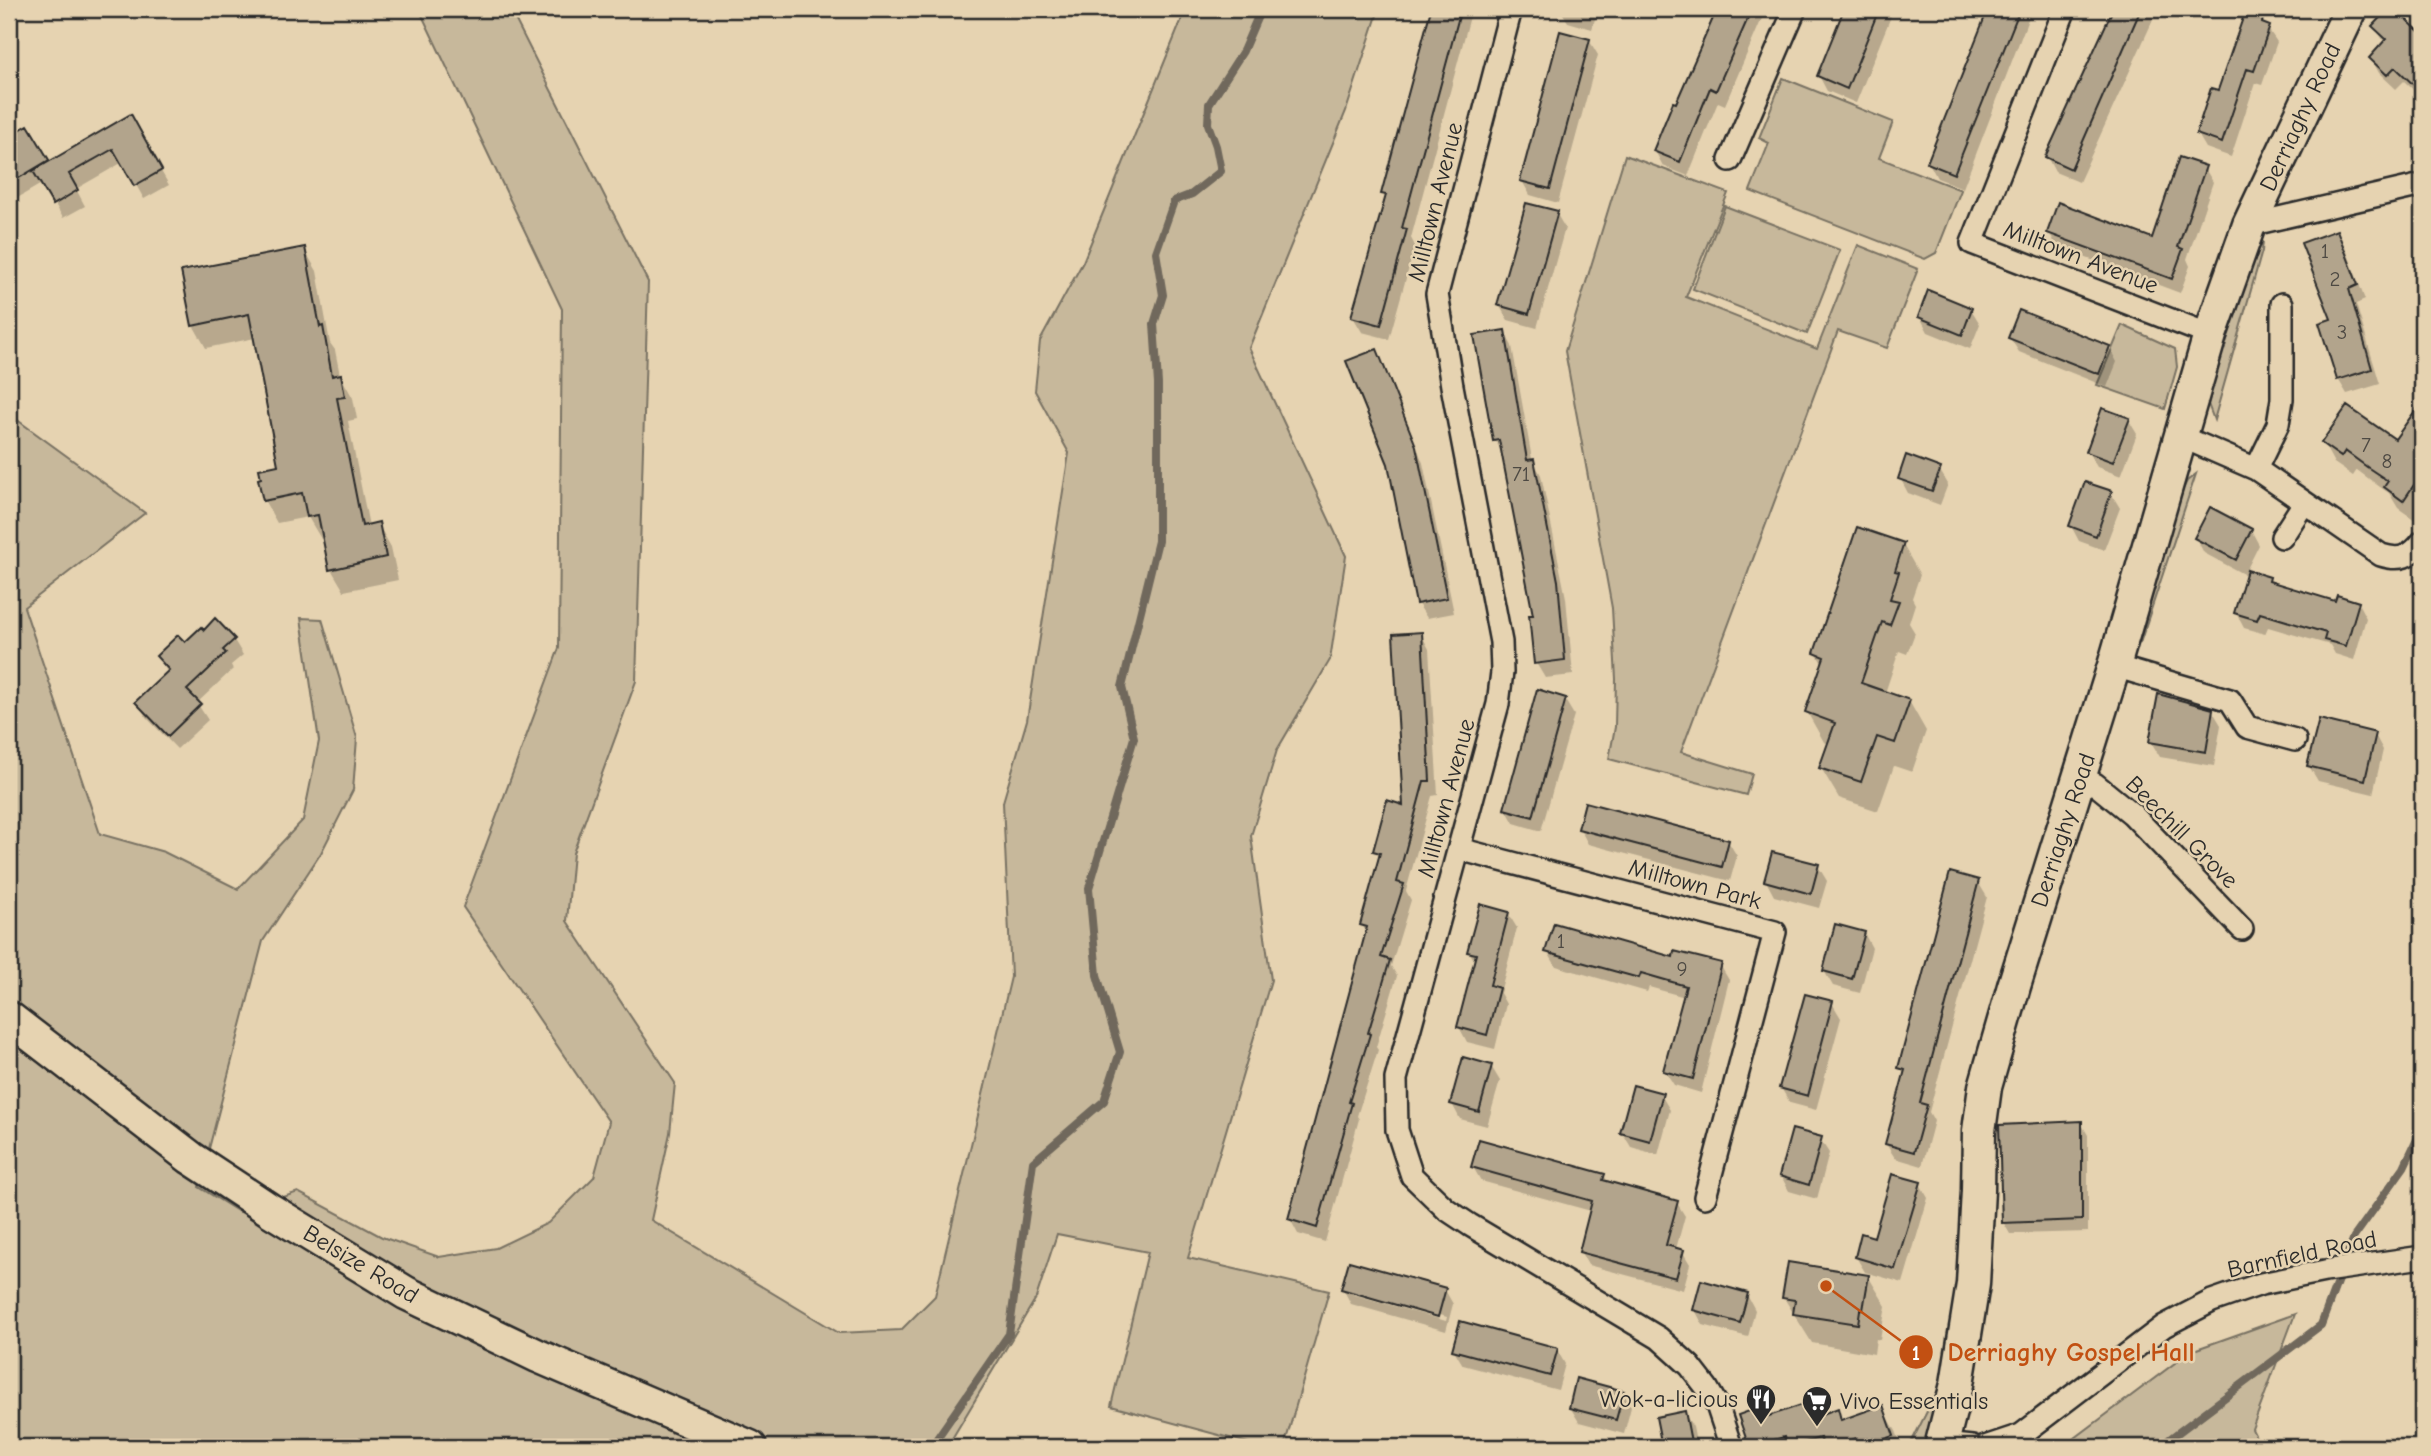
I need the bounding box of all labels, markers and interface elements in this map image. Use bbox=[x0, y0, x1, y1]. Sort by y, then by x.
street label: Derriaghy Road bbox=[2253, 39, 2347, 195]
street label: Milltown Avenue bbox=[1402, 119, 1468, 285]
street label: Milltown Avenue bbox=[2000, 215, 2162, 299]
house number: 1 bbox=[2321, 239, 2329, 263]
house number: 2 bbox=[2330, 267, 2340, 291]
house number: 3 bbox=[2337, 320, 2347, 344]
house number: 7 bbox=[2361, 433, 2371, 457]
house number: 8 bbox=[2382, 449, 2392, 473]
house number: 71 bbox=[1512, 462, 1530, 486]
street label: Milltown Avenue bbox=[1411, 715, 1481, 881]
street label: Derriaghy Road bbox=[2025, 750, 2101, 910]
street label: Beechill Grove bbox=[2120, 770, 2244, 894]
street label: Milltown Park bbox=[1626, 853, 1765, 915]
house number: 1 bbox=[1557, 929, 1565, 953]
house number: 9 bbox=[1676, 957, 1688, 981]
street label: Belsize Road bbox=[298, 1219, 424, 1309]
street label: Barnfield Road bbox=[2225, 1224, 2379, 1284]
callout: Derriaghy Gospel Hall bbox=[1899, 1329, 2209, 1376]
text: Derriaghy Gospel Hall bbox=[1947, 1338, 2195, 1368]
text: 1 bbox=[1912, 1341, 1920, 1365]
restaurant icon: Wok-a-licious bbox=[1744, 1382, 1778, 1426]
supermarket icon: Vivo Essentials bbox=[1800, 1384, 1834, 1428]
place label: Wok-a-licious bbox=[1599, 1385, 1738, 1413]
place label: Vivo Essentials bbox=[1840, 1387, 1988, 1415]

